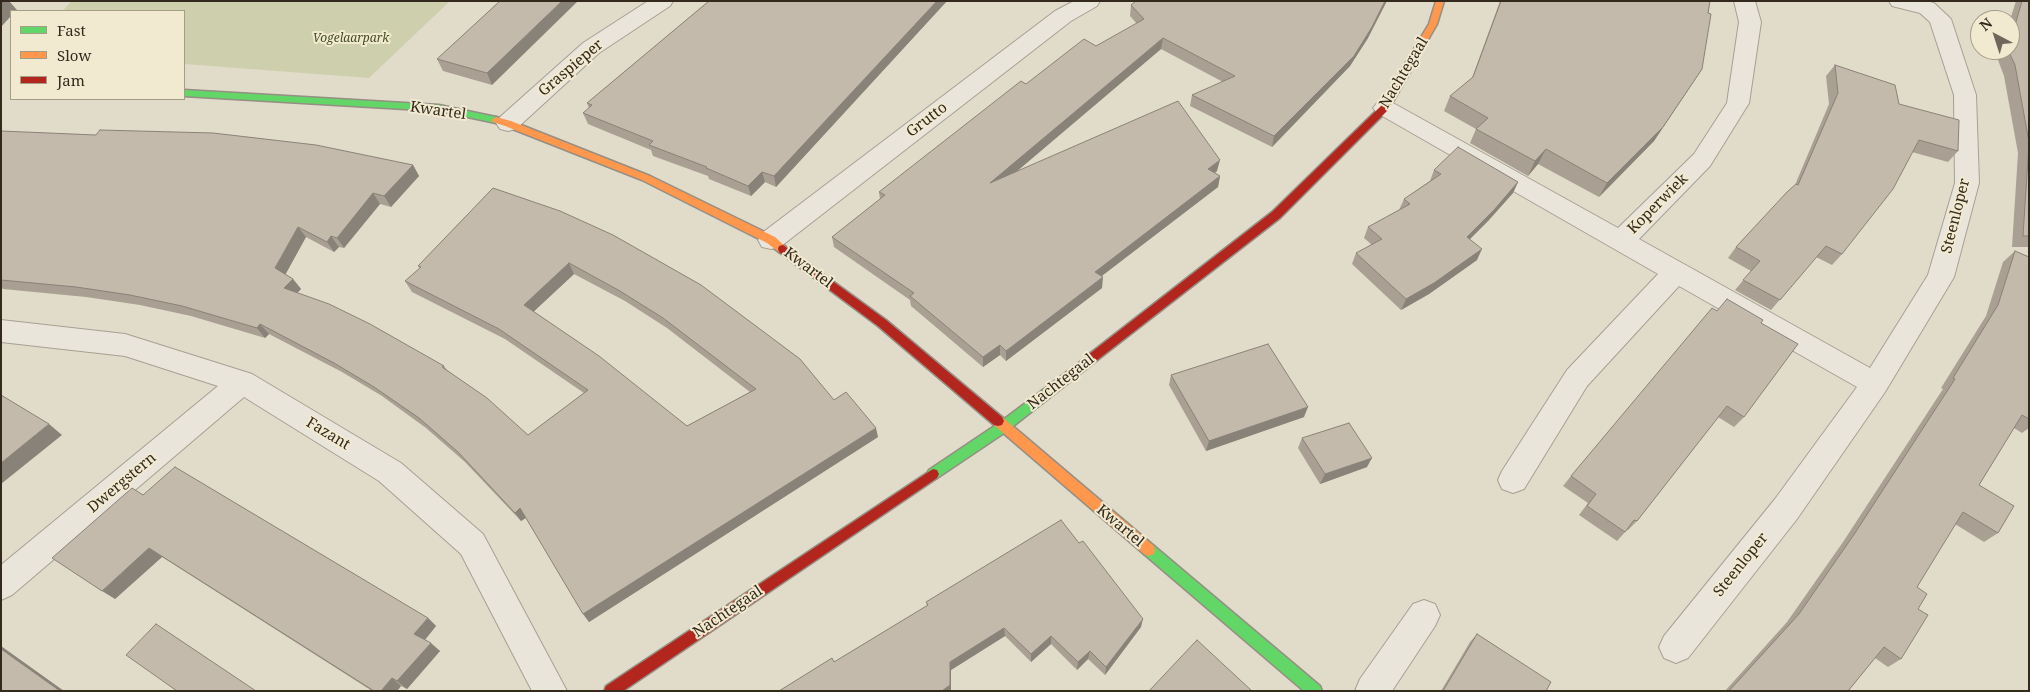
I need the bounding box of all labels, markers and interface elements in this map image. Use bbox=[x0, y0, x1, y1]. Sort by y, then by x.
legend bbox=[10, 10, 185, 100]
north arrow bbox=[1970, 10, 2020, 60]
text: N bbox=[1975, 13, 1996, 35]
text: Fast bbox=[57, 20, 86, 40]
park label: Vogelaarpark bbox=[313, 32, 389, 46]
street label: Nachtegaal bbox=[1376, 34, 1432, 112]
street label: Graspieper bbox=[535, 36, 607, 100]
text: Slow bbox=[57, 45, 91, 65]
text: Jam bbox=[57, 70, 85, 90]
street label: Kwartel bbox=[409, 98, 467, 124]
street label: Grutto bbox=[903, 99, 951, 141]
street label: Koperwiek bbox=[1624, 170, 1692, 238]
street label: Steenloper bbox=[1938, 177, 1974, 255]
street label: Kwartel bbox=[780, 244, 836, 292]
street label: Nachtegaal bbox=[1024, 350, 1098, 414]
street label: Fazant bbox=[303, 414, 353, 454]
street label: Dwergstern bbox=[84, 449, 160, 517]
street label: Kwartel bbox=[1093, 501, 1147, 551]
street label: Steenloper bbox=[1710, 530, 1772, 600]
street label: Nachtegaal bbox=[690, 582, 766, 642]

